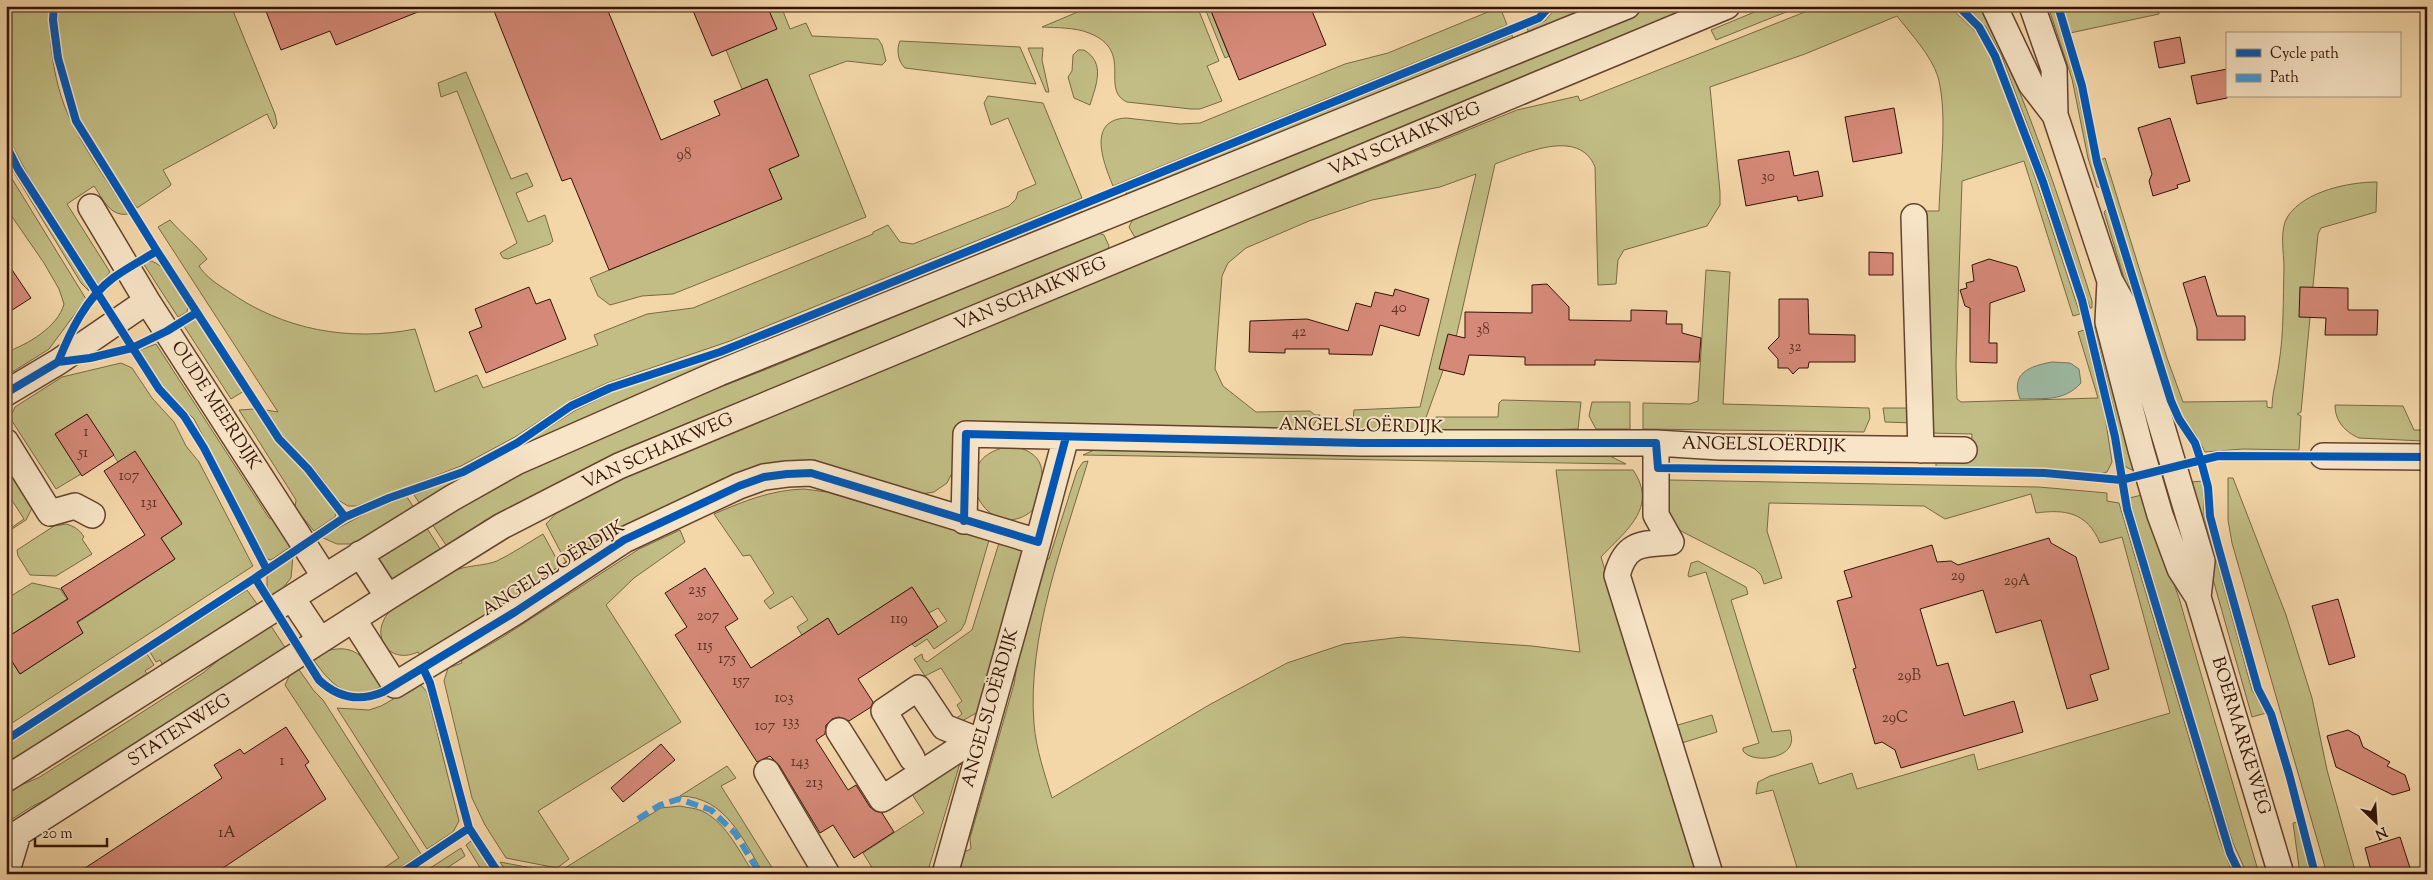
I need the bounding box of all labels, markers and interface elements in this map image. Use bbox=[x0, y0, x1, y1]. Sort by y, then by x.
legend bbox=[2226, 32, 2400, 98]
text: Cycle path bbox=[2270, 44, 2339, 65]
text: Path bbox=[2270, 68, 2299, 89]
street label: VAN SCHAIKWEG bbox=[1325, 96, 1485, 184]
house number: 98 bbox=[677, 145, 691, 166]
house number: 30 bbox=[1761, 167, 1775, 188]
street label: VAN SCHAIKWEG bbox=[951, 251, 1111, 339]
house number: 40 bbox=[1391, 298, 1407, 319]
house number: 38 bbox=[1476, 320, 1490, 341]
house number: 42 bbox=[1292, 322, 1306, 343]
street label: OUDE MEERDIJK bbox=[164, 337, 266, 475]
house number: 32 bbox=[1788, 337, 1802, 358]
street label: VAN SCHAIKWEG bbox=[578, 407, 738, 497]
street label: ANGELSLOËRDIJK bbox=[1278, 413, 1444, 441]
house number: 1 bbox=[83, 422, 89, 443]
street label: ANGELSLOËRDIJK bbox=[1681, 432, 1847, 460]
house number: 51 bbox=[77, 443, 88, 464]
house number: 107 bbox=[119, 466, 140, 487]
house number: 131 bbox=[141, 493, 157, 514]
street label: ANGELSLOËRDIJK bbox=[477, 514, 631, 624]
house number: 29 bbox=[1951, 566, 1965, 587]
house number: 29A bbox=[2004, 571, 2030, 592]
house number: 235 bbox=[688, 580, 706, 601]
house number: 207 bbox=[697, 606, 720, 627]
house number: 119 bbox=[890, 609, 908, 630]
street label: ANGELSLOËRDIJK bbox=[956, 625, 1026, 791]
house number: 115 bbox=[697, 636, 713, 657]
house number: 175 bbox=[718, 649, 736, 670]
street label: BOERMARKEWEG bbox=[2204, 654, 2276, 819]
house number: 29B bbox=[1897, 666, 1921, 687]
house number: 157 bbox=[732, 671, 750, 692]
street label: STATENWEG bbox=[123, 688, 237, 774]
house number: 103 bbox=[775, 688, 793, 709]
house number: 29C bbox=[1882, 708, 1908, 729]
house number: 133 bbox=[782, 712, 800, 733]
house number: 107 bbox=[755, 716, 776, 737]
house number: 1 bbox=[279, 751, 285, 772]
house number: 143 bbox=[791, 752, 809, 773]
house number: 213 bbox=[805, 773, 823, 794]
north arrow bbox=[2350, 798, 2400, 848]
scale bar bbox=[35, 815, 108, 847]
text: N bbox=[2371, 821, 2390, 843]
house number: 1A bbox=[218, 823, 236, 844]
text: 20 m bbox=[42, 824, 73, 845]

